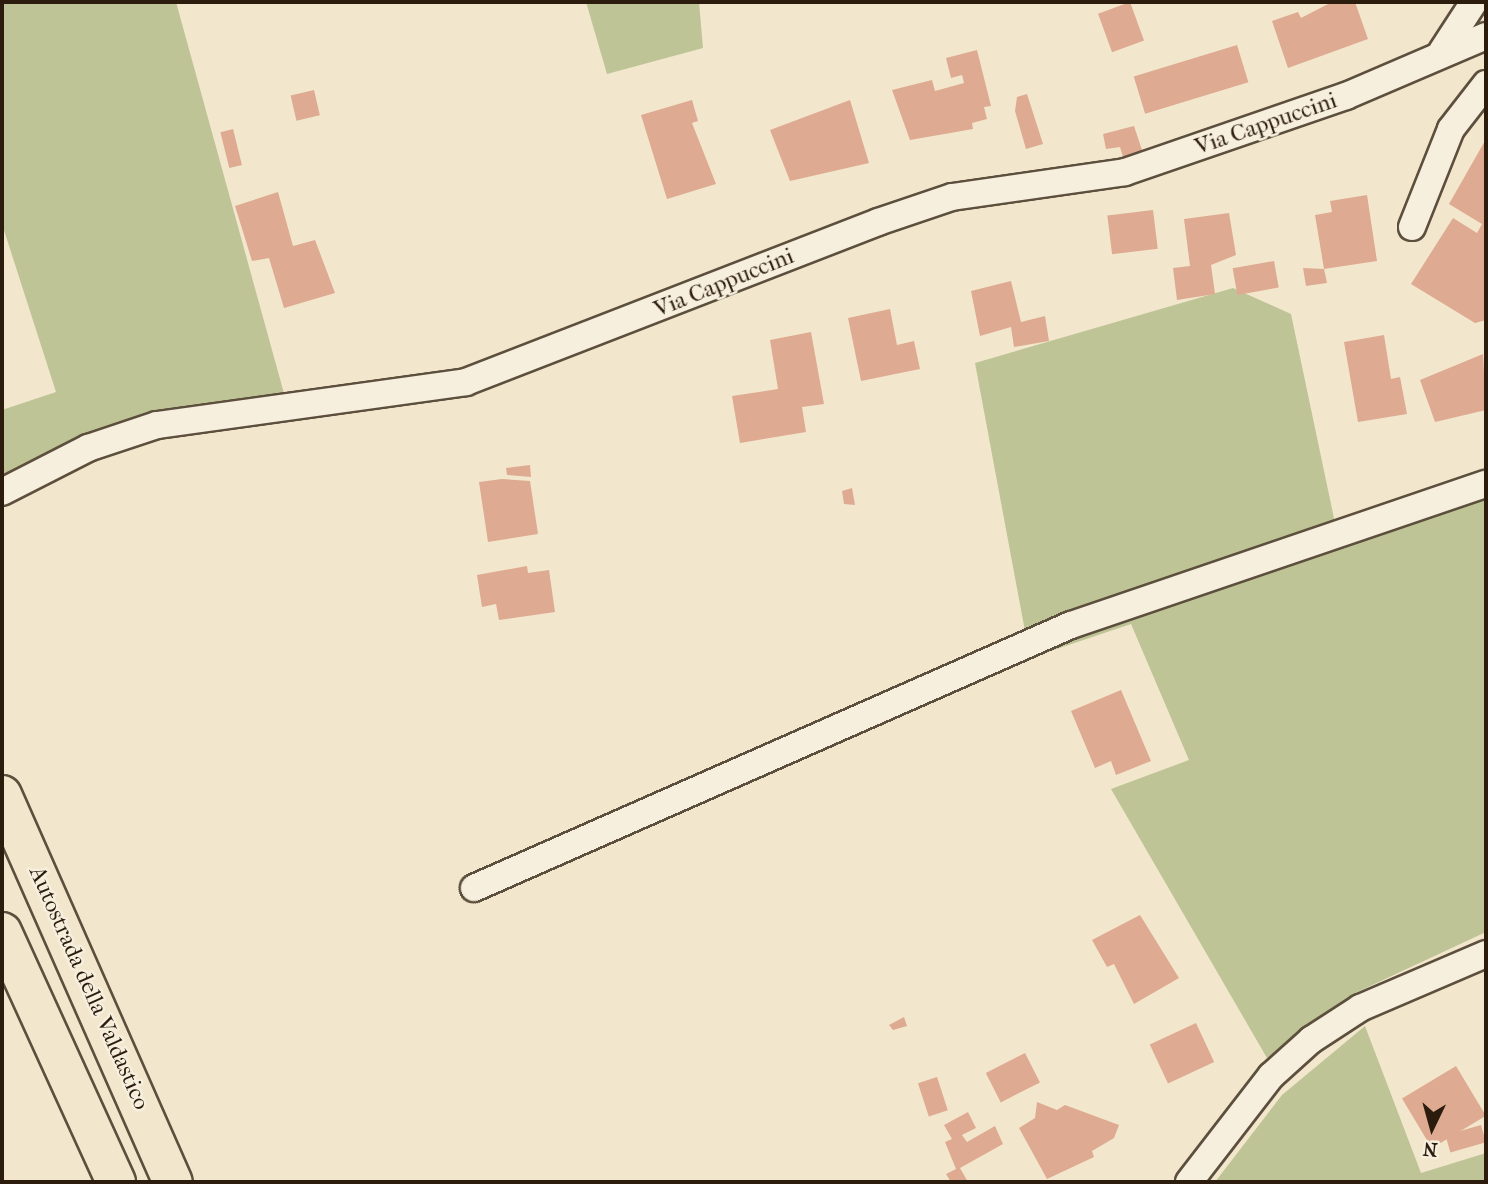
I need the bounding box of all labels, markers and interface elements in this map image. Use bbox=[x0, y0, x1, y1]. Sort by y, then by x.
street label: Via Cappuccini bbox=[1191, 87, 1341, 161]
street label: Via Cappuccini bbox=[650, 242, 798, 324]
street label: Autostrada della Valdastico bbox=[23, 862, 155, 1114]
north arrow bbox=[1397, 1093, 1467, 1163]
text: N bbox=[1422, 1137, 1438, 1161]

